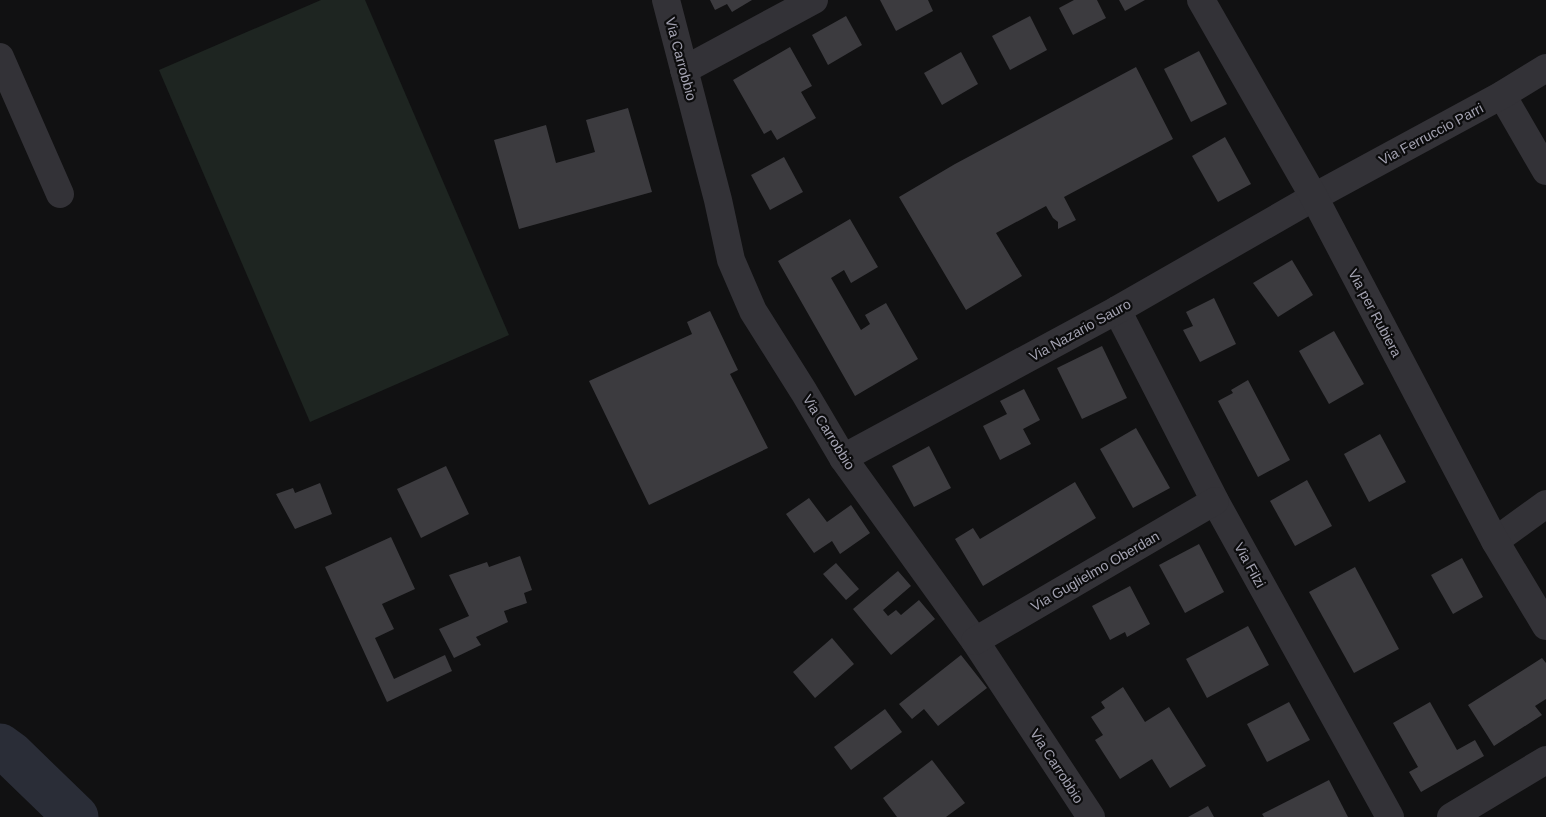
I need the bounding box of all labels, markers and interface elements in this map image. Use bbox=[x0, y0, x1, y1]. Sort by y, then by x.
street label: Via Carrobbio bbox=[662, 16, 700, 102]
street label: Via Ferruccio Parri bbox=[1376, 100, 1486, 168]
street label: Via per Rubiera bbox=[1345, 266, 1405, 360]
street label: Via Nazario Sauro bbox=[1027, 295, 1134, 364]
street label: Via Carrobbio bbox=[800, 392, 859, 473]
street label: Via Guglielmo Oberdan bbox=[1028, 528, 1162, 614]
street label: Via Filzi bbox=[1231, 540, 1269, 590]
street label: Via Carrobbio bbox=[1027, 726, 1087, 806]

